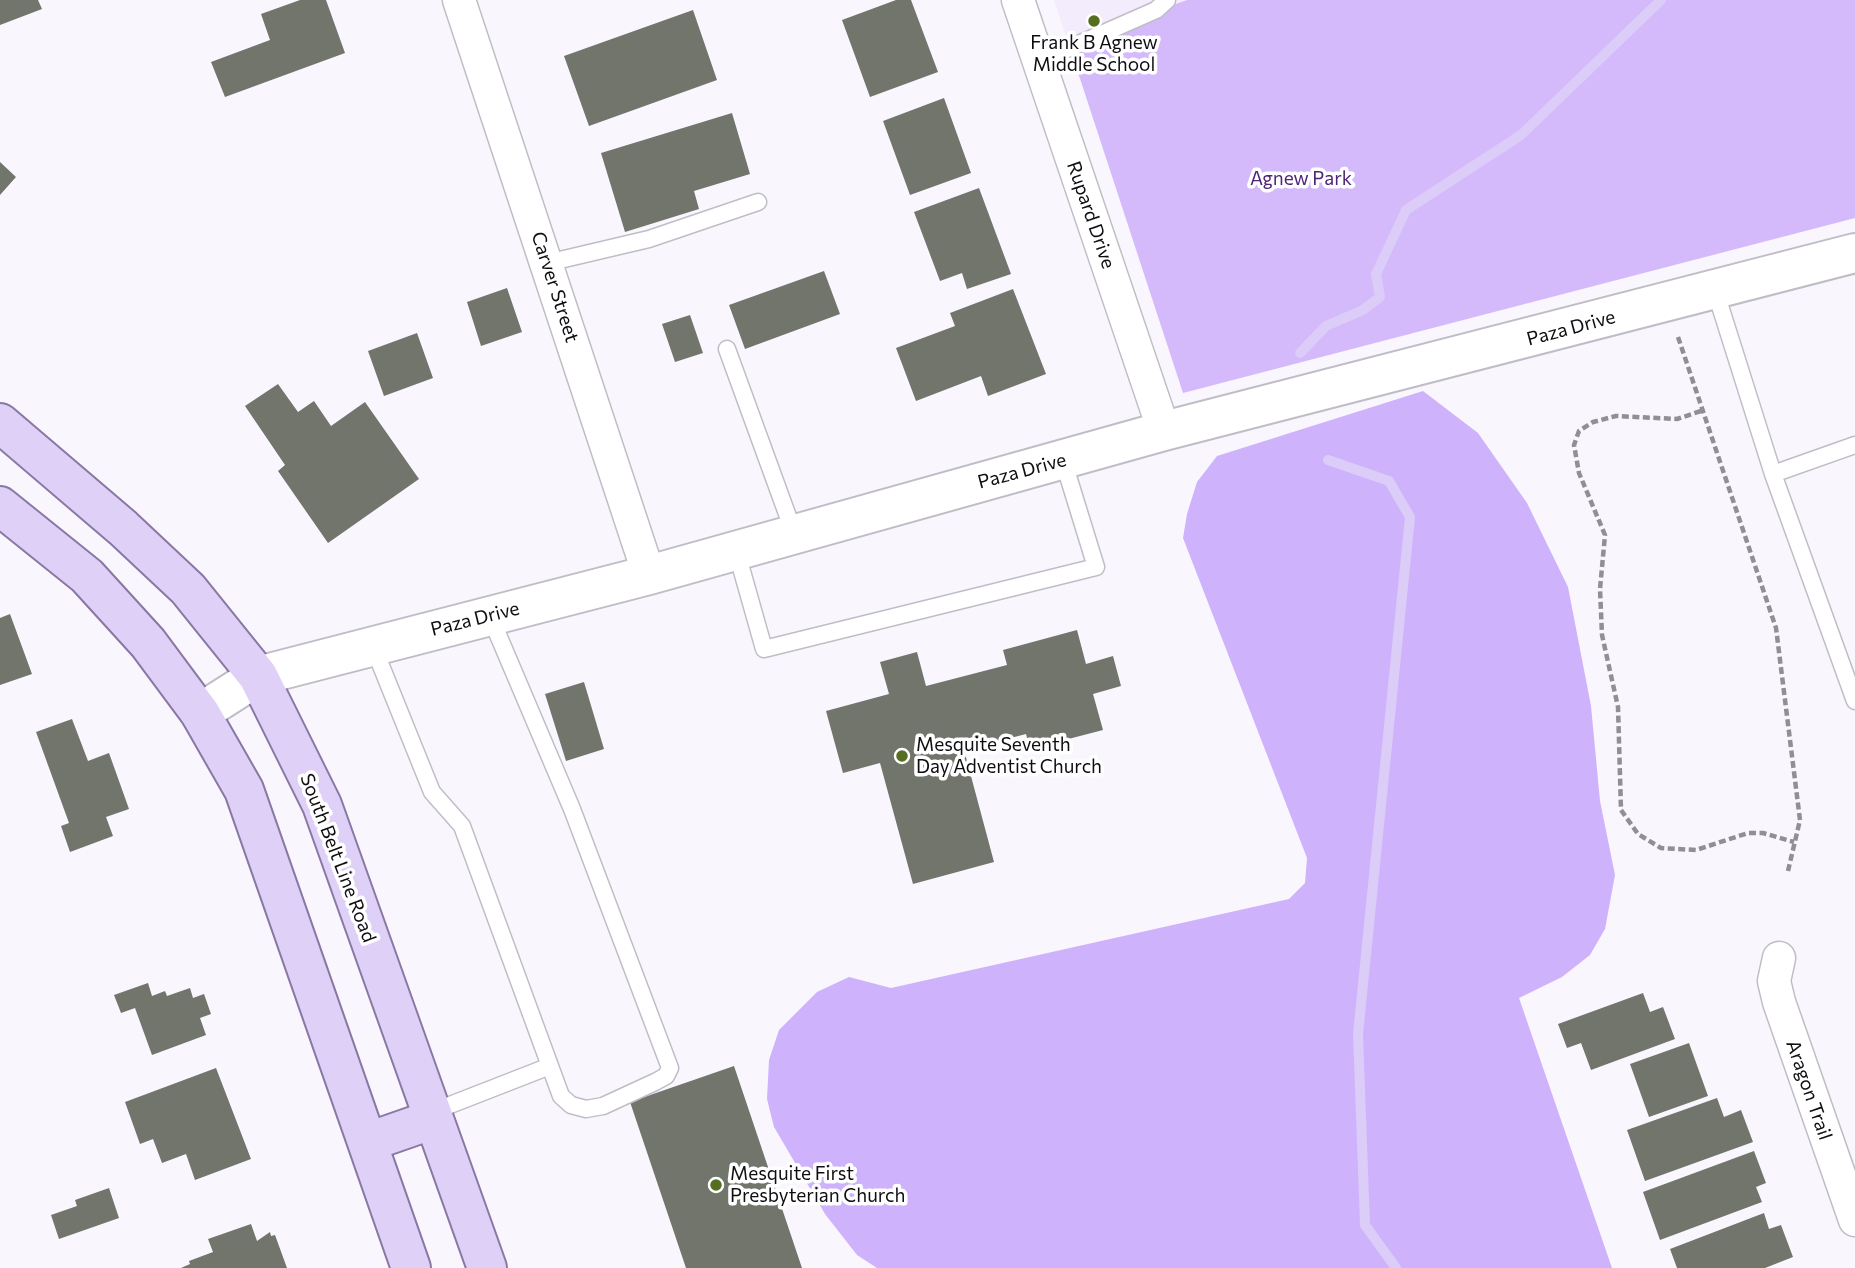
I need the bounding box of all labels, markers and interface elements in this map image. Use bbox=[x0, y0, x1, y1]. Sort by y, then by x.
marker: Frank B Agnew Middle School bbox=[1086, 13, 1102, 29]
place label: Frank B Agnew Middle School bbox=[1030, 32, 1158, 76]
street label: Rupard Drive bbox=[1062, 158, 1120, 272]
park label: Agnew Park bbox=[1250, 168, 1352, 190]
street label: Carver Street bbox=[526, 229, 584, 345]
street label: Paza Drive bbox=[1524, 305, 1618, 351]
street label: Paza Drive bbox=[975, 448, 1069, 494]
street label: Paza Drive bbox=[428, 597, 522, 641]
place label: Mesquite Seventh Day Adventist Church bbox=[916, 734, 1102, 778]
marker: Mesquite Seventh Day Adventist Church bbox=[894, 748, 910, 764]
street label: South Belt Line Road bbox=[295, 771, 381, 945]
street label: Aragon Trail bbox=[1781, 1037, 1837, 1143]
place label: Mesquite First Presbyterian Church bbox=[730, 1163, 905, 1207]
marker: Mesquite First Presbyterian Church bbox=[708, 1177, 724, 1193]

